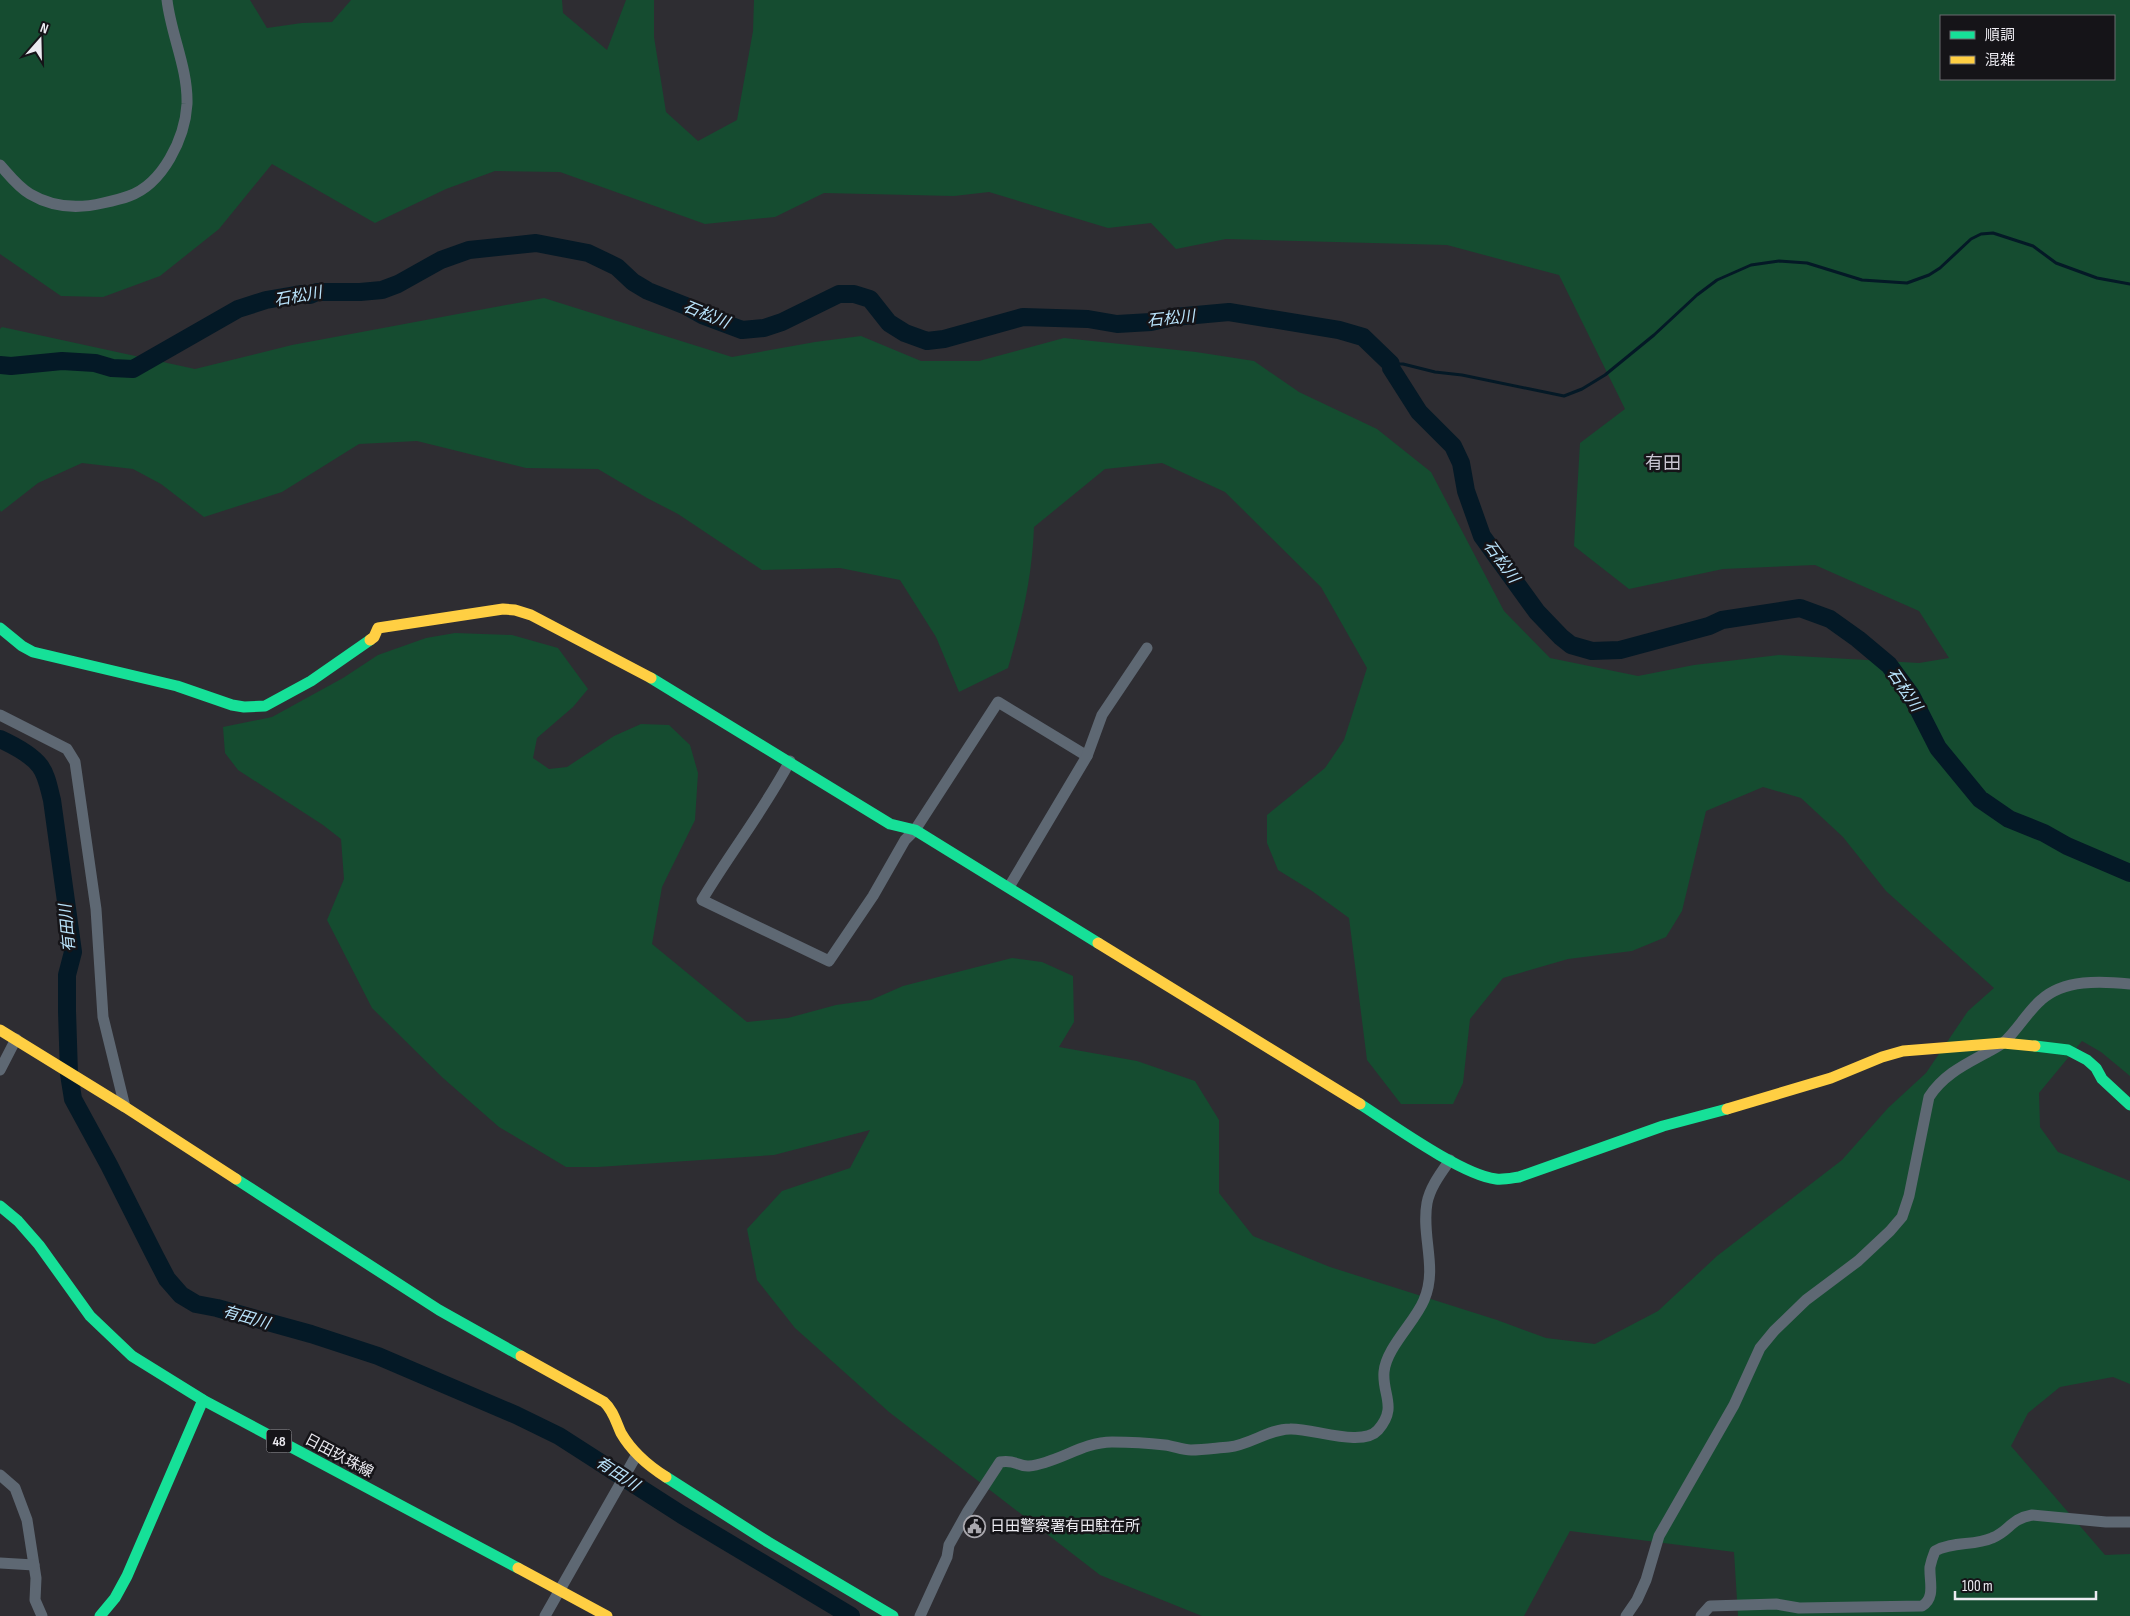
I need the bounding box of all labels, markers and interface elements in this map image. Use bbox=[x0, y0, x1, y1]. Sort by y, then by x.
north arrow bbox=[15, 15, 65, 65]
legend bbox=[1940, 15, 2115, 80]
text: N bbox=[38, 19, 51, 38]
text: 順調 bbox=[1985, 26, 2015, 45]
text: 混雑 bbox=[1985, 51, 2015, 70]
water label: 石松川 bbox=[273, 283, 325, 311]
water label: 石松川 bbox=[680, 297, 734, 334]
water label: 石松川 bbox=[1146, 307, 1198, 331]
district label: 有田 bbox=[1645, 453, 1681, 474]
water label: 石松川 bbox=[1479, 537, 1524, 589]
water label: 石松川 bbox=[1883, 665, 1926, 717]
water label: 有田川 bbox=[56, 901, 80, 953]
water label: 有田川 bbox=[220, 1302, 274, 1334]
road number: 48 bbox=[266, 1430, 292, 1452]
street label: 日田玖珠線 bbox=[301, 1430, 377, 1482]
water label: 有田川 bbox=[592, 1453, 644, 1496]
public building icon: 日田警察署有田駐在所 bbox=[962, 1514, 986, 1538]
place label: 日田警察署有田駐在所 bbox=[990, 1517, 1140, 1536]
scale bar bbox=[1955, 1568, 2096, 1600]
text: 100 m bbox=[1962, 1577, 1993, 1596]

